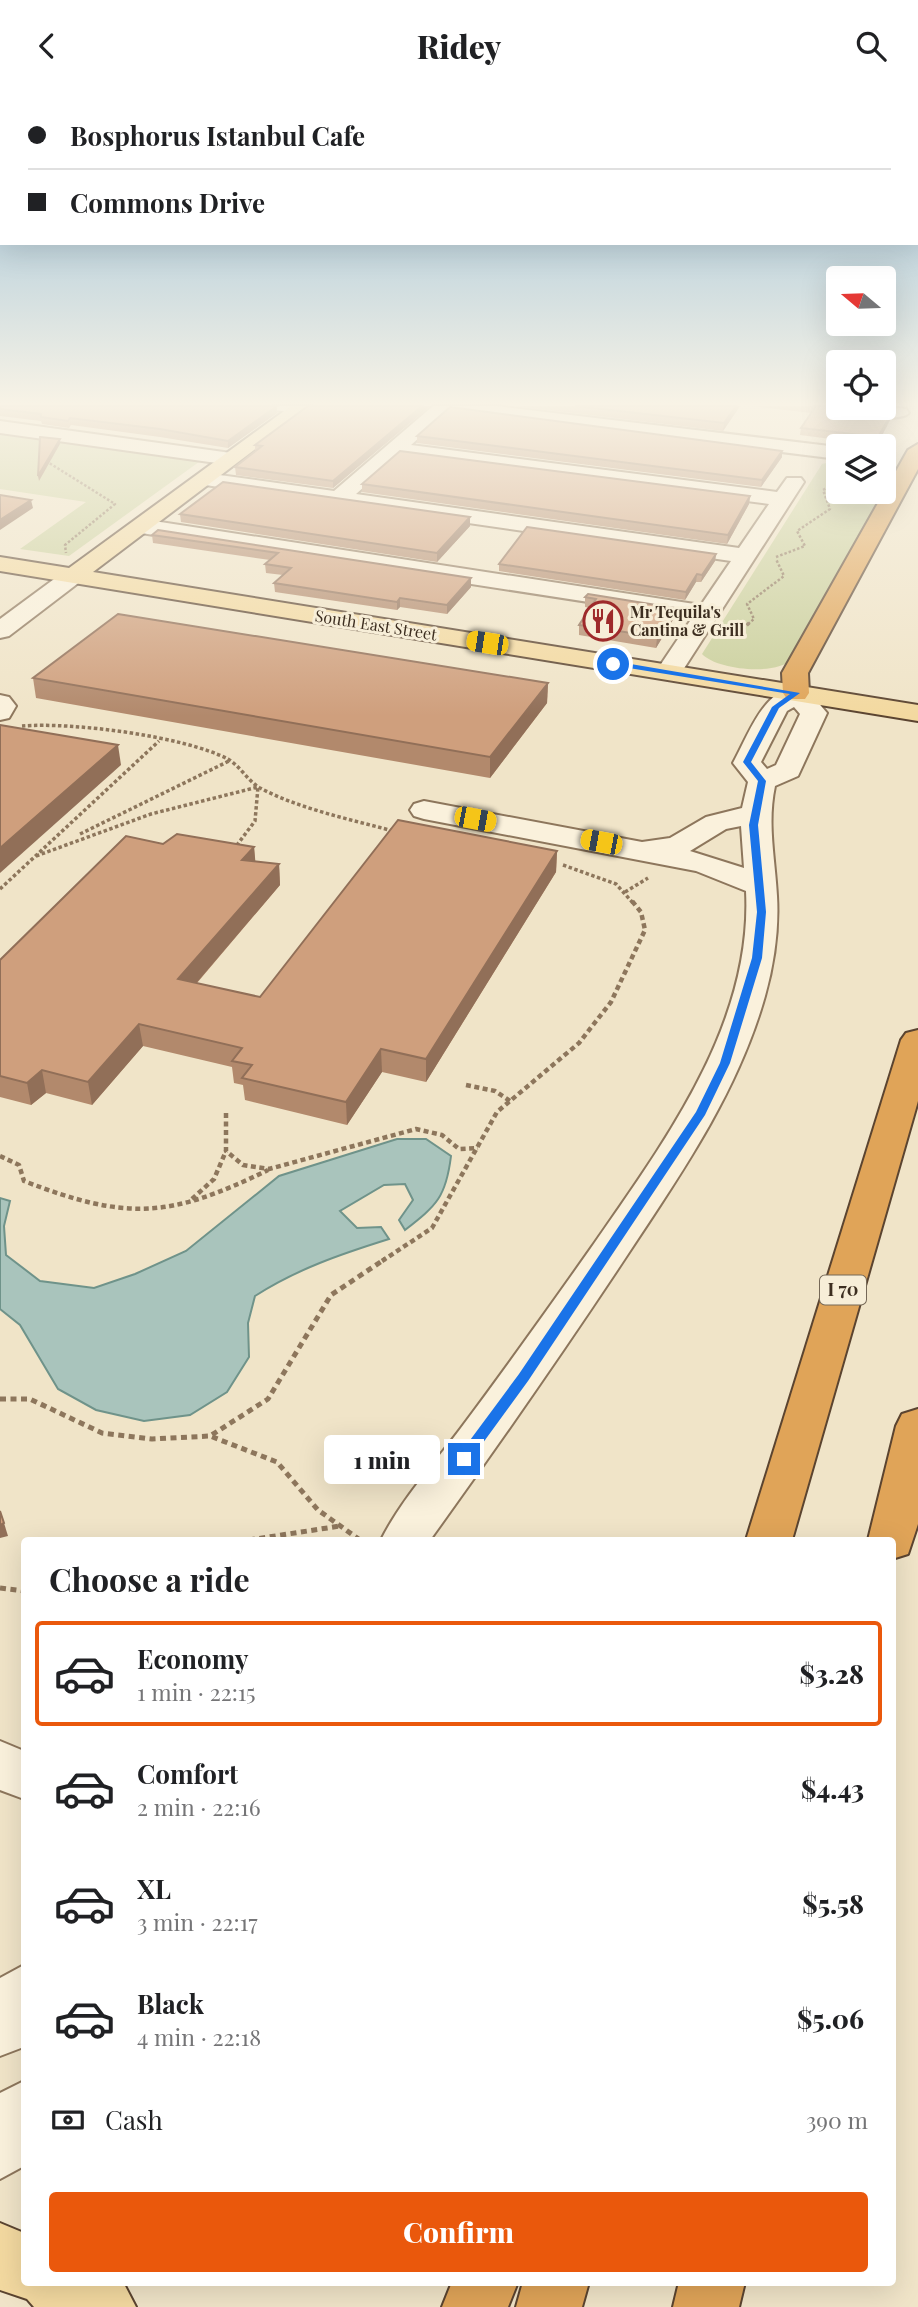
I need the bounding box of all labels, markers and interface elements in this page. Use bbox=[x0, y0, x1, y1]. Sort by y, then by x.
text: Ridey bbox=[417, 24, 501, 67]
icon: back bbox=[28, 27, 66, 65]
icon: search bbox=[852, 27, 890, 65]
text: Bosphorus Istanbul Cafe bbox=[70, 118, 365, 153]
text: Commons Drive bbox=[70, 185, 265, 220]
north arrow bbox=[826, 266, 896, 336]
map controls bbox=[826, 266, 896, 504]
button: locate bbox=[826, 350, 896, 420]
button: layers bbox=[826, 434, 896, 504]
restaurant icon: Mr Tequila's Cantina & Grill bbox=[582, 600, 624, 642]
place label: Mr Tequila's Cantina & Grill bbox=[630, 601, 744, 640]
street label: South East Street bbox=[314, 605, 439, 645]
car bbox=[465, 629, 510, 657]
route start bbox=[597, 648, 629, 680]
car bbox=[453, 805, 498, 833]
car bbox=[579, 828, 624, 856]
road number: I 70 bbox=[820, 1275, 866, 1305]
callout: 1 min bbox=[324, 1435, 440, 1483]
route end bbox=[448, 1443, 480, 1475]
text: 1 min bbox=[354, 1444, 410, 1475]
text: Choose a ride bbox=[49, 1557, 250, 1600]
text: Economy bbox=[137, 1641, 248, 1676]
icon: car bbox=[53, 1642, 116, 1705]
text: $3.28 bbox=[800, 1656, 864, 1691]
text: 1 min · 22:15 bbox=[137, 1676, 256, 1707]
text: Comfort bbox=[137, 1756, 238, 1791]
icon: car bbox=[53, 1757, 116, 1820]
text: $4.43 bbox=[801, 1771, 864, 1806]
text: 2 min · 22:16 bbox=[137, 1791, 261, 1822]
text: XL bbox=[137, 1871, 171, 1906]
icon: car bbox=[53, 1872, 116, 1935]
text: $5.58 bbox=[802, 1886, 864, 1921]
text: 3 min · 22:17 bbox=[137, 1906, 258, 1937]
text: Black bbox=[137, 1986, 204, 2021]
icon: car bbox=[53, 1987, 116, 2050]
text: $5.06 bbox=[797, 2001, 864, 2036]
text: 4 min · 22:18 bbox=[137, 2021, 261, 2052]
icon: cash bbox=[49, 2101, 87, 2139]
text: Cash bbox=[105, 2102, 163, 2137]
text: 390 m bbox=[806, 2104, 868, 2135]
button: Confirm bbox=[49, 2192, 868, 2272]

